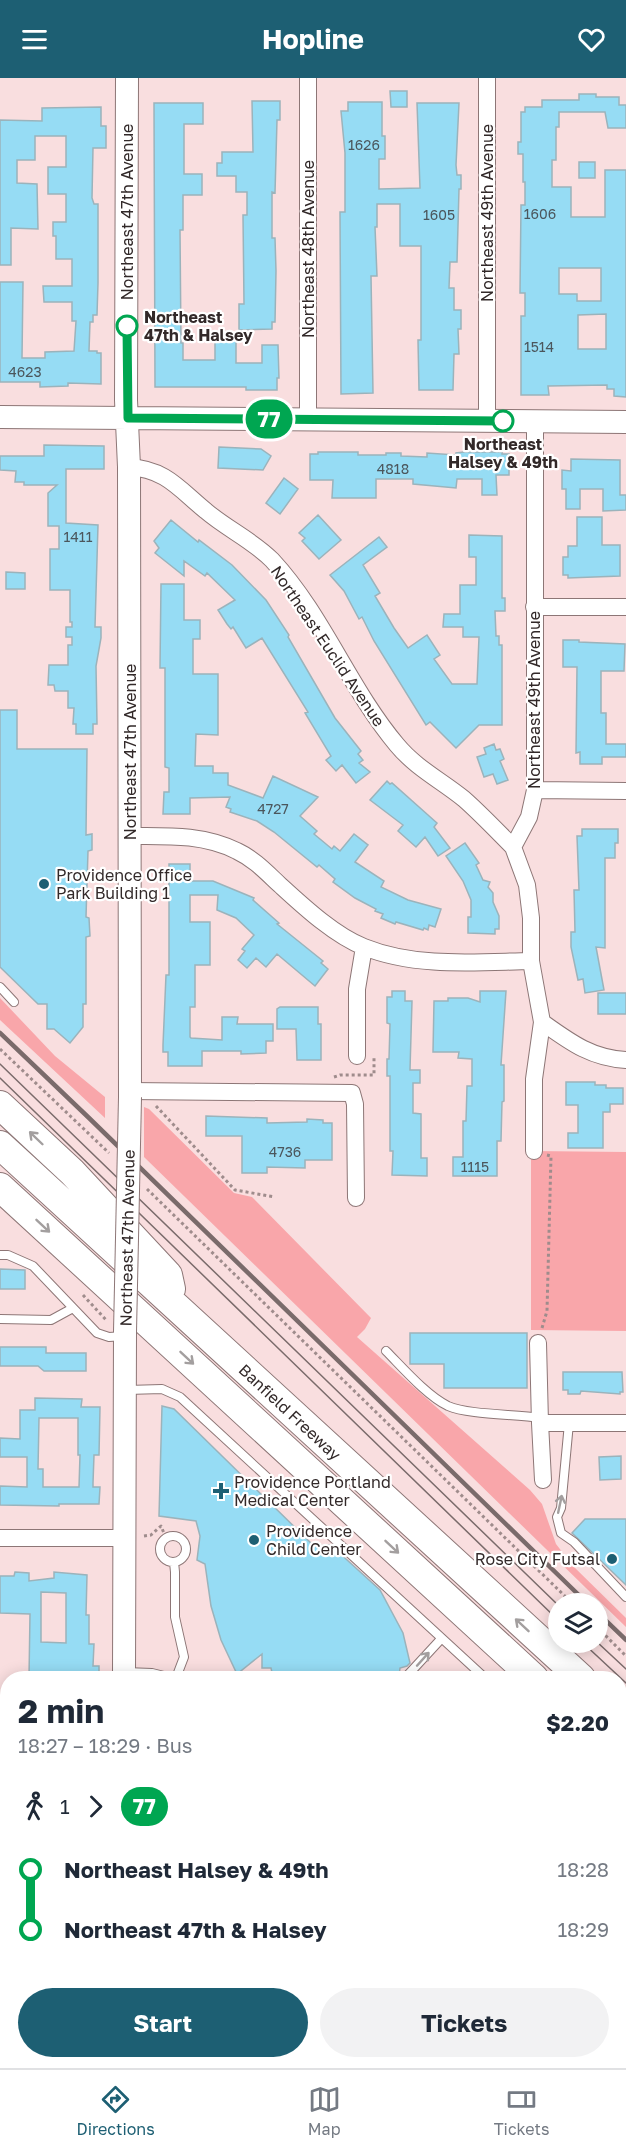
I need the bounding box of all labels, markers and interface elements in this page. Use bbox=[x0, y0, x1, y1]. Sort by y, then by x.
icon: menu bbox=[18, 23, 51, 56]
text: Hopline bbox=[262, 23, 364, 55]
icon: heart bbox=[575, 23, 608, 56]
street label: Northeast 47th Avenue bbox=[117, 124, 137, 300]
street label: Northeast 49th Avenue bbox=[477, 124, 497, 302]
house number: 1626 bbox=[348, 136, 380, 153]
street label: Northeast 48th Avenue bbox=[298, 160, 318, 338]
house number: 1606 bbox=[524, 205, 556, 222]
house number: 1605 bbox=[423, 206, 455, 223]
place label: Northeast 47th & Halsey bbox=[144, 307, 253, 345]
marker: Northeast 47th & Halsey bbox=[116, 315, 138, 337]
house number: 1514 bbox=[524, 338, 554, 355]
house number: 4623 bbox=[8, 363, 42, 380]
line badge: 77 bbox=[242, 400, 296, 438]
text: 77 bbox=[258, 406, 280, 432]
marker: Northeast Halsey & 49th bbox=[492, 410, 514, 432]
place label: Northeast Halsey & 49th bbox=[448, 434, 558, 472]
house number: 4818 bbox=[377, 460, 409, 477]
house number: 1411 bbox=[64, 528, 93, 545]
street label: Northeast Euclid Avenue bbox=[267, 562, 389, 730]
street label: Northeast 49th Avenue bbox=[524, 611, 544, 789]
street label: Northeast 47th Avenue bbox=[120, 664, 140, 840]
house number: 4727 bbox=[257, 800, 289, 817]
place label: Providence Office Park Building 1 bbox=[56, 865, 192, 903]
marker: Providence Office Park Building 1 bbox=[37, 877, 51, 891]
one-way arrow bbox=[29, 1130, 44, 1145]
house number: 4736 bbox=[269, 1143, 301, 1160]
street label: Northeast 47th Avenue bbox=[115, 1149, 139, 1327]
house number: 1115 bbox=[461, 1158, 489, 1175]
one-way arrow bbox=[35, 1219, 50, 1233]
one-way arrow bbox=[179, 1351, 194, 1365]
street label: Banfield Freeway bbox=[235, 1360, 345, 1464]
place label: Providence Portland Medical Center bbox=[234, 1472, 391, 1510]
marker: Providence Portland Medical Center bbox=[212, 1482, 230, 1500]
one-way arrow bbox=[555, 1495, 567, 1514]
place label: Providence Child Center bbox=[266, 1521, 362, 1559]
marker: Providence Child Center bbox=[247, 1533, 261, 1547]
one-way arrow bbox=[384, 1540, 399, 1555]
place label: Rose City Futsal bbox=[475, 1549, 600, 1569]
marker: Rose City Futsal bbox=[605, 1552, 619, 1566]
map controls bbox=[548, 1593, 608, 1653]
button: layers bbox=[548, 1593, 608, 1653]
one-way arrow bbox=[515, 1618, 530, 1632]
one-way arrow bbox=[416, 1652, 430, 1667]
text: 2 min bbox=[18, 1691, 104, 1730]
text: $2.20 bbox=[546, 1709, 609, 1736]
text: 18:27 – 18:29 · Bus bbox=[18, 1733, 192, 1757]
icon: walk bbox=[18, 1790, 51, 1823]
icon: forward bbox=[79, 1790, 112, 1823]
text: 77 bbox=[133, 1793, 156, 1819]
text: 1 bbox=[60, 1794, 70, 1818]
text: Northeast Halsey & 49th bbox=[64, 1856, 329, 1883]
text: 18:28 bbox=[557, 1857, 609, 1881]
text: Northeast 47th & Halsey bbox=[64, 1916, 327, 1943]
text: 18:29 bbox=[557, 1917, 609, 1941]
button: Start bbox=[18, 1988, 308, 2057]
button: Tickets bbox=[320, 1988, 609, 2057]
tab: Directions bbox=[77, 2083, 155, 2139]
tab: Map bbox=[308, 2083, 341, 2139]
tab: Tickets bbox=[494, 2083, 550, 2139]

